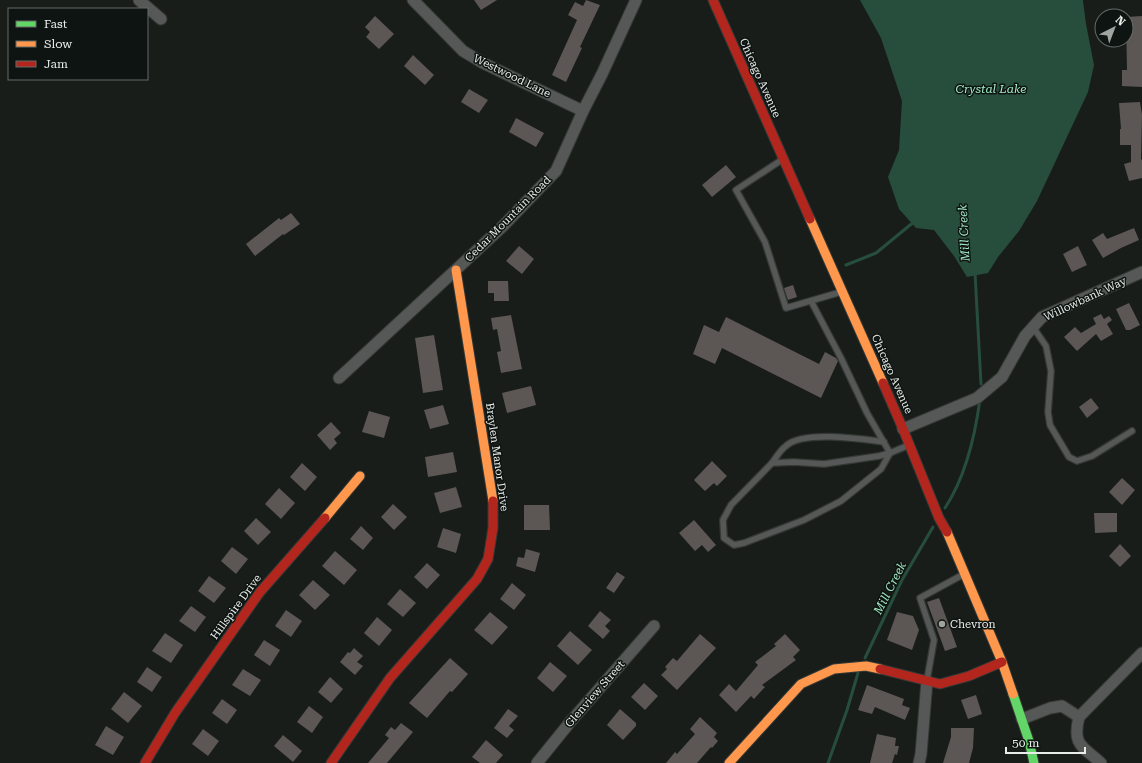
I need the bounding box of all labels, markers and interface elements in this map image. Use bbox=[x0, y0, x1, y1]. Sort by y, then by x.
legend bbox=[8, 8, 148, 80]
north arrow bbox=[1094, 8, 1134, 48]
text: N bbox=[1113, 13, 1128, 29]
text: Fast bbox=[44, 17, 68, 31]
street label: Chicago Avenue bbox=[737, 36, 783, 120]
text: Slow bbox=[44, 37, 72, 51]
street label: Westwood Lane bbox=[471, 52, 553, 100]
text: Jam bbox=[44, 57, 68, 71]
water label: Crystal Lake bbox=[956, 82, 1026, 96]
street label: Cedar Mountain Road bbox=[462, 173, 554, 265]
water label: Mill Creek bbox=[955, 204, 973, 263]
street label: Willowbank Way bbox=[1042, 274, 1129, 324]
street label: Chicago Avenue bbox=[869, 332, 915, 416]
street label: Braylen Manor Drive bbox=[483, 402, 511, 512]
water label: Mill Creek bbox=[870, 559, 909, 618]
street label: Hillspire Drive bbox=[208, 572, 264, 642]
place label: Chevron bbox=[950, 618, 996, 631]
marker: Chevron bbox=[937, 619, 947, 629]
street label: Glenview Street bbox=[562, 658, 628, 730]
scale bar bbox=[1006, 729, 1085, 755]
text: 50 m bbox=[1012, 736, 1039, 750]

